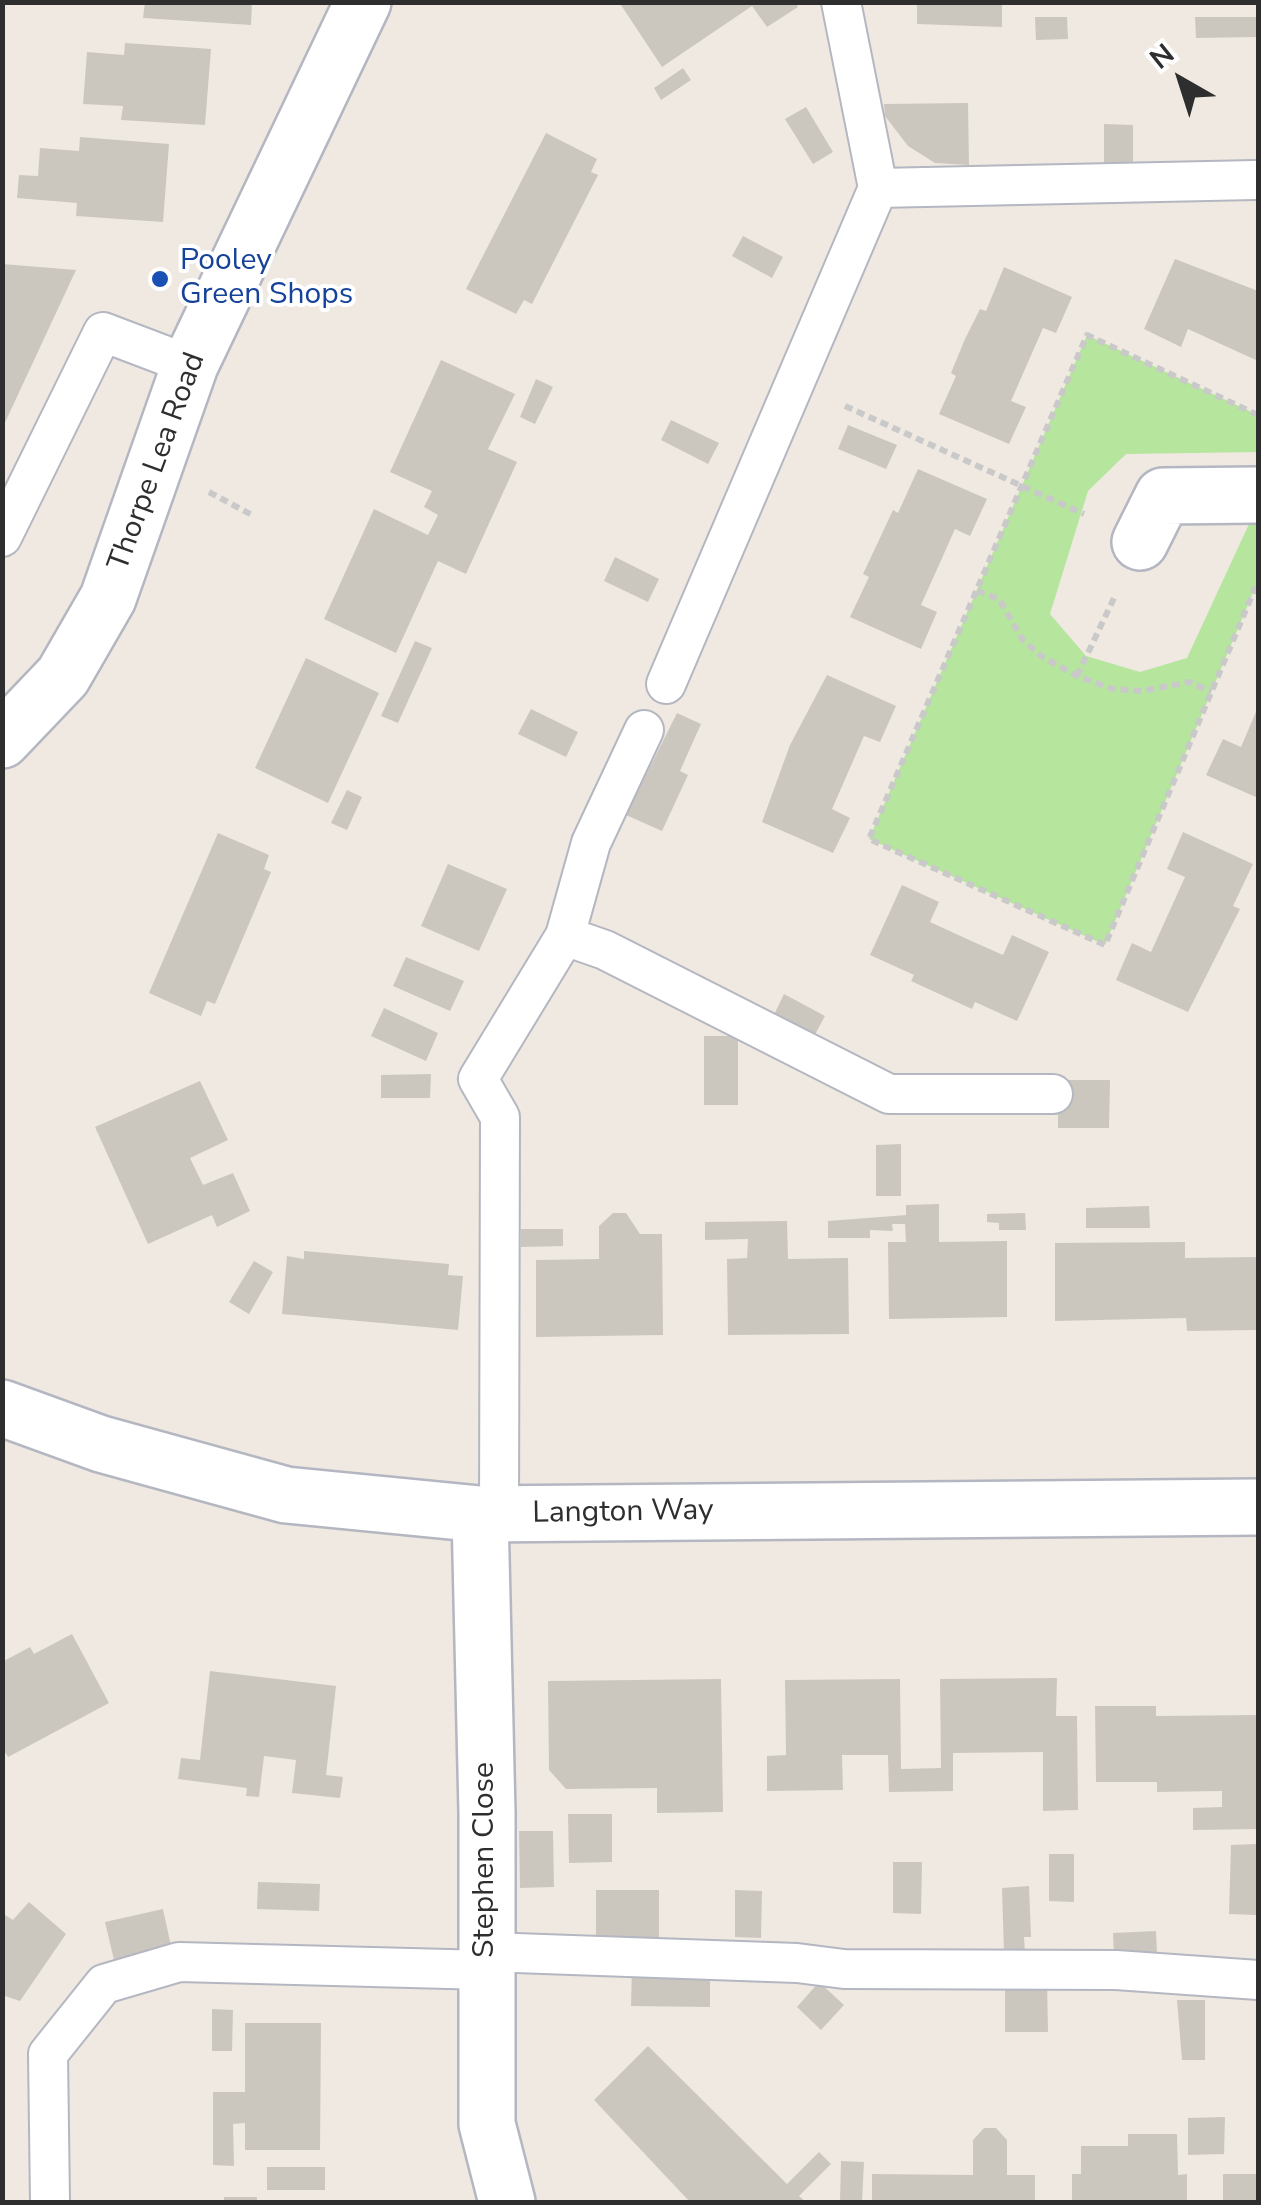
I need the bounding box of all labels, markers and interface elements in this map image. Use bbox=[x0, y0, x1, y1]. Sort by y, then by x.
north arrow bbox=[1131, 30, 1231, 130]
text: N bbox=[1142, 35, 1182, 78]
place label: Pooley Green Shops bbox=[180, 244, 353, 314]
marker: Pooley Green Shops bbox=[149, 268, 171, 290]
street label: Thorpe Lea Road bbox=[102, 348, 214, 576]
street label: Langton Way bbox=[532, 1493, 714, 1533]
street label: Stephen Close bbox=[468, 1762, 504, 1958]

